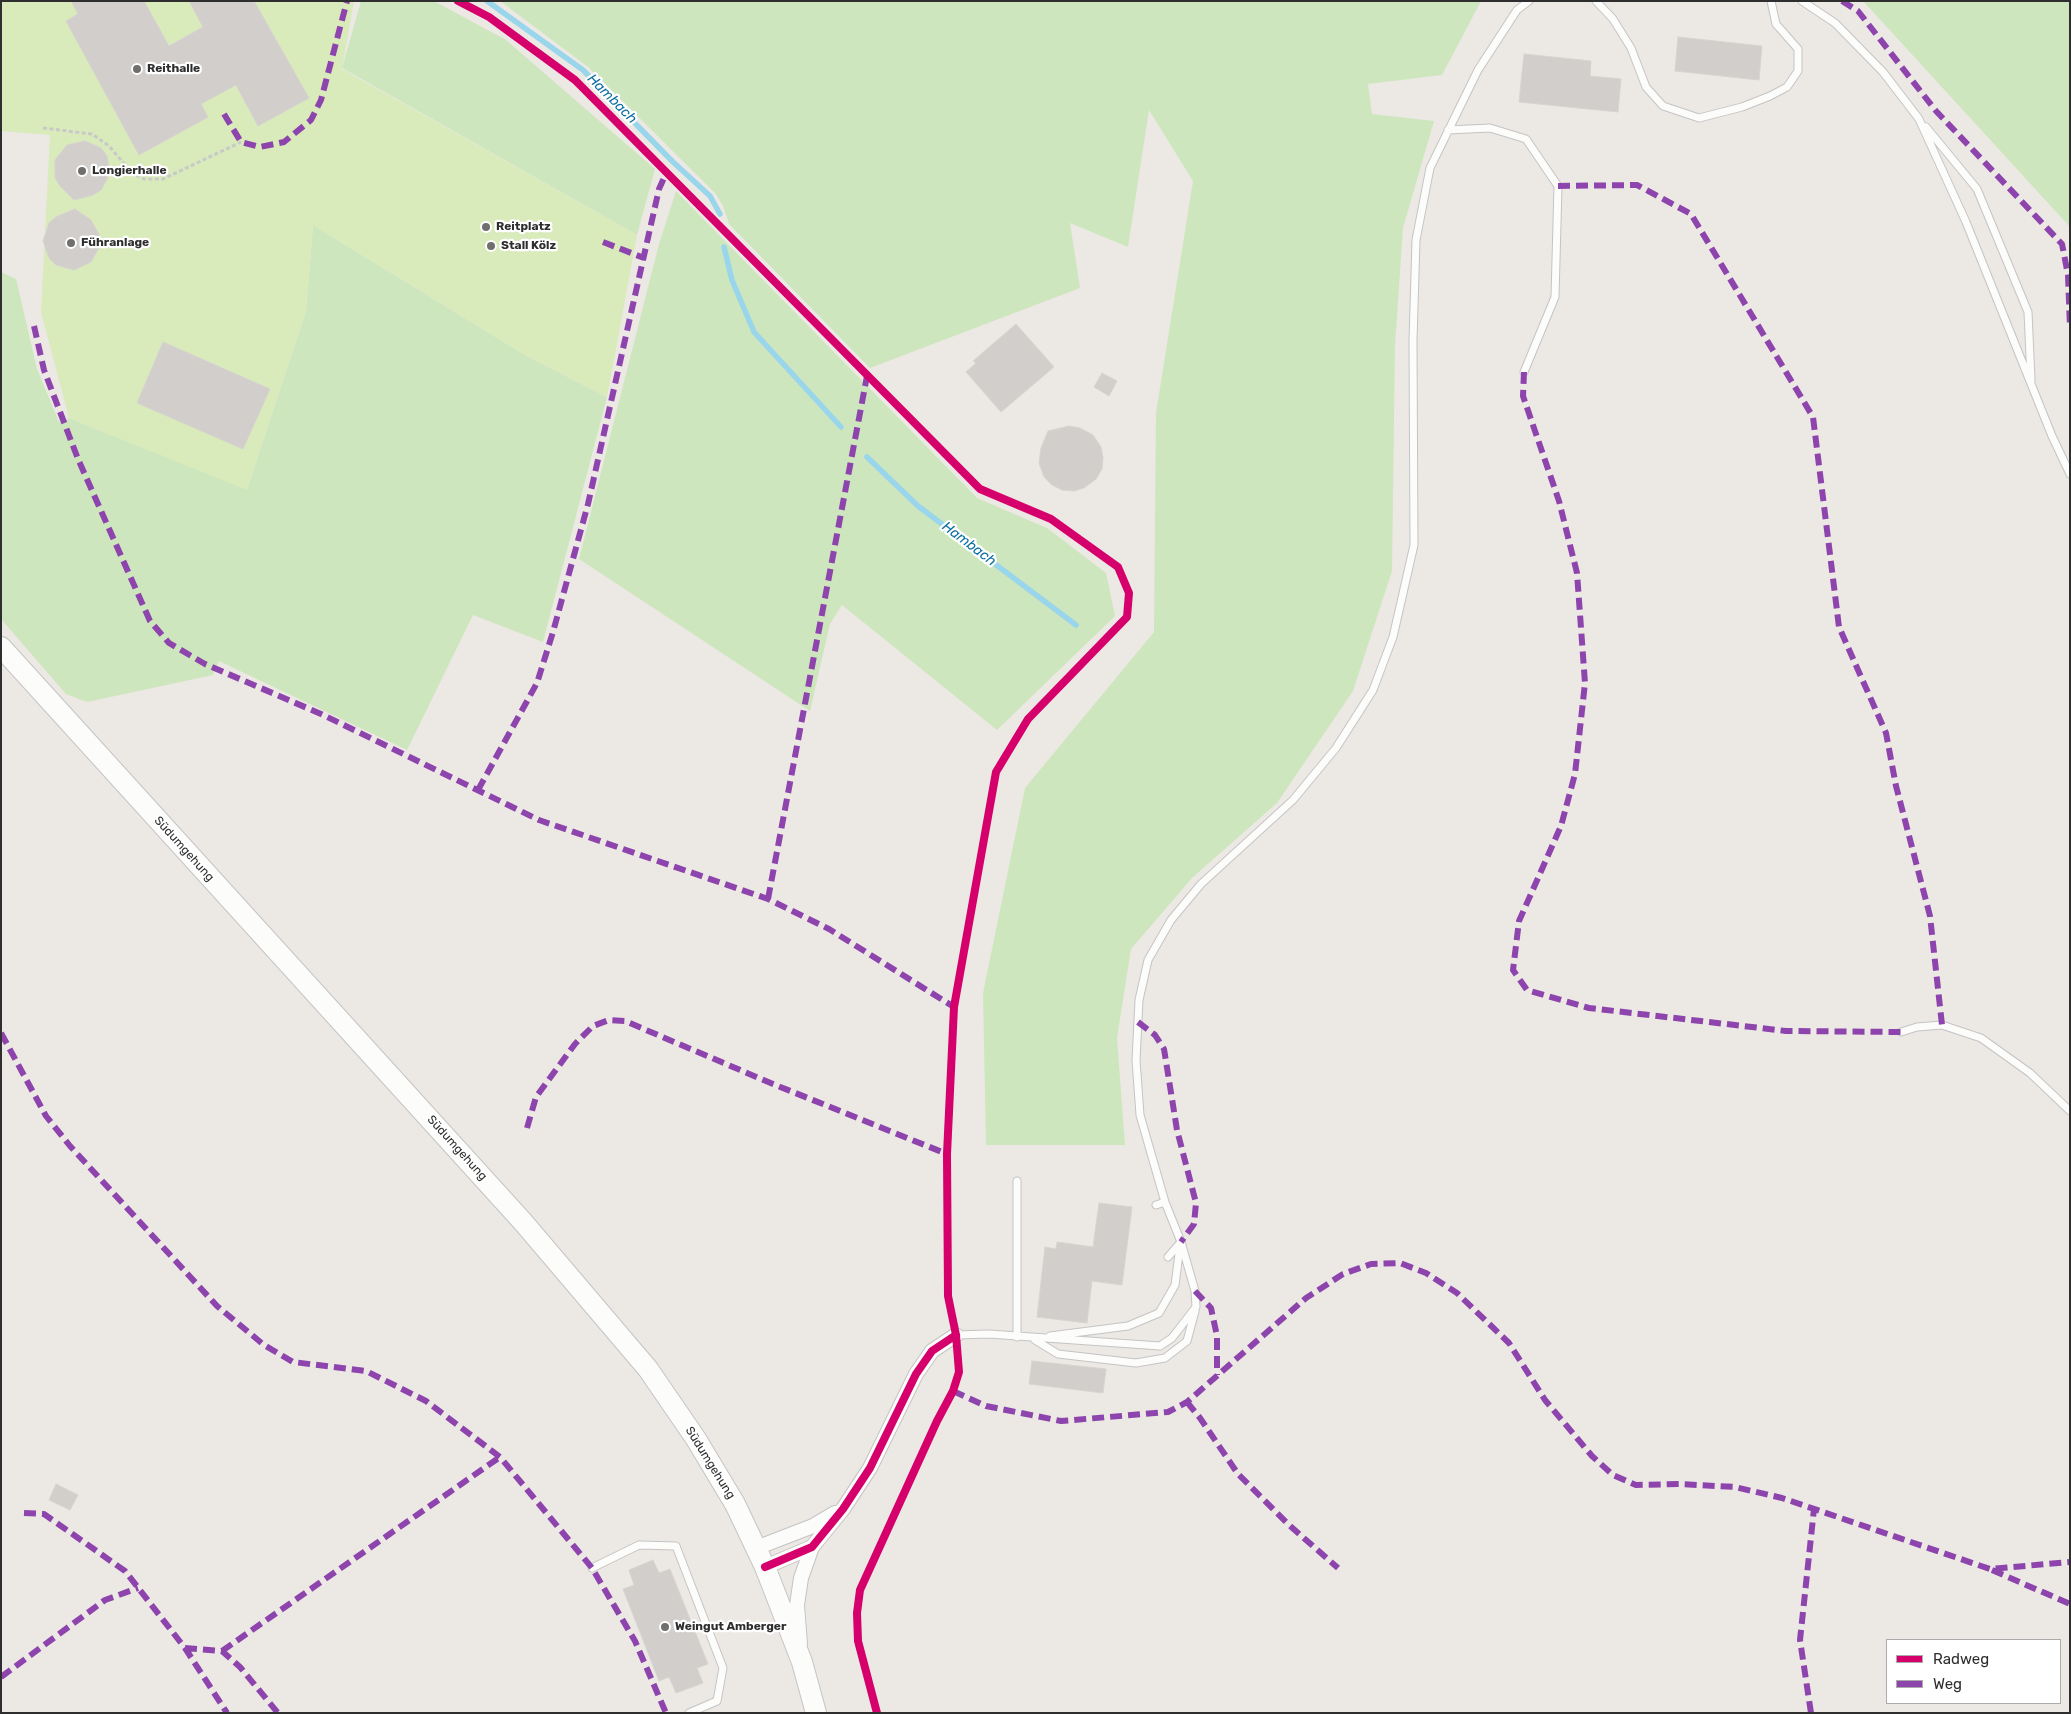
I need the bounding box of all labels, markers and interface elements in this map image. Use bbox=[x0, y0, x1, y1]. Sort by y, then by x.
place label: Reithalle bbox=[147, 62, 200, 76]
marker: Reithalle bbox=[131, 63, 143, 75]
water label: Hambach bbox=[584, 71, 640, 127]
place label: Longierhalle bbox=[92, 164, 167, 178]
marker: Longierhalle bbox=[76, 165, 88, 177]
place label: Reitplatz bbox=[496, 220, 551, 234]
marker: Reitplatz bbox=[480, 221, 492, 233]
place label: Führanlage bbox=[81, 236, 149, 250]
marker: Führanlage bbox=[65, 237, 77, 249]
place label: Stall Kölz bbox=[501, 239, 556, 253]
marker: Stall Kölz bbox=[485, 240, 497, 252]
water label: Hambach bbox=[939, 518, 999, 570]
street label: Südumgehung bbox=[151, 814, 217, 884]
street label: Südumgehung bbox=[424, 1113, 490, 1183]
street label: Südumgehung bbox=[682, 1424, 738, 1502]
place label: Weingut Amberger bbox=[675, 1620, 786, 1634]
marker: Weingut Amberger bbox=[659, 1621, 671, 1633]
legend bbox=[1886, 1639, 2061, 1704]
text: Radweg bbox=[1933, 1650, 1989, 1668]
text: Weg bbox=[1933, 1675, 1962, 1693]

